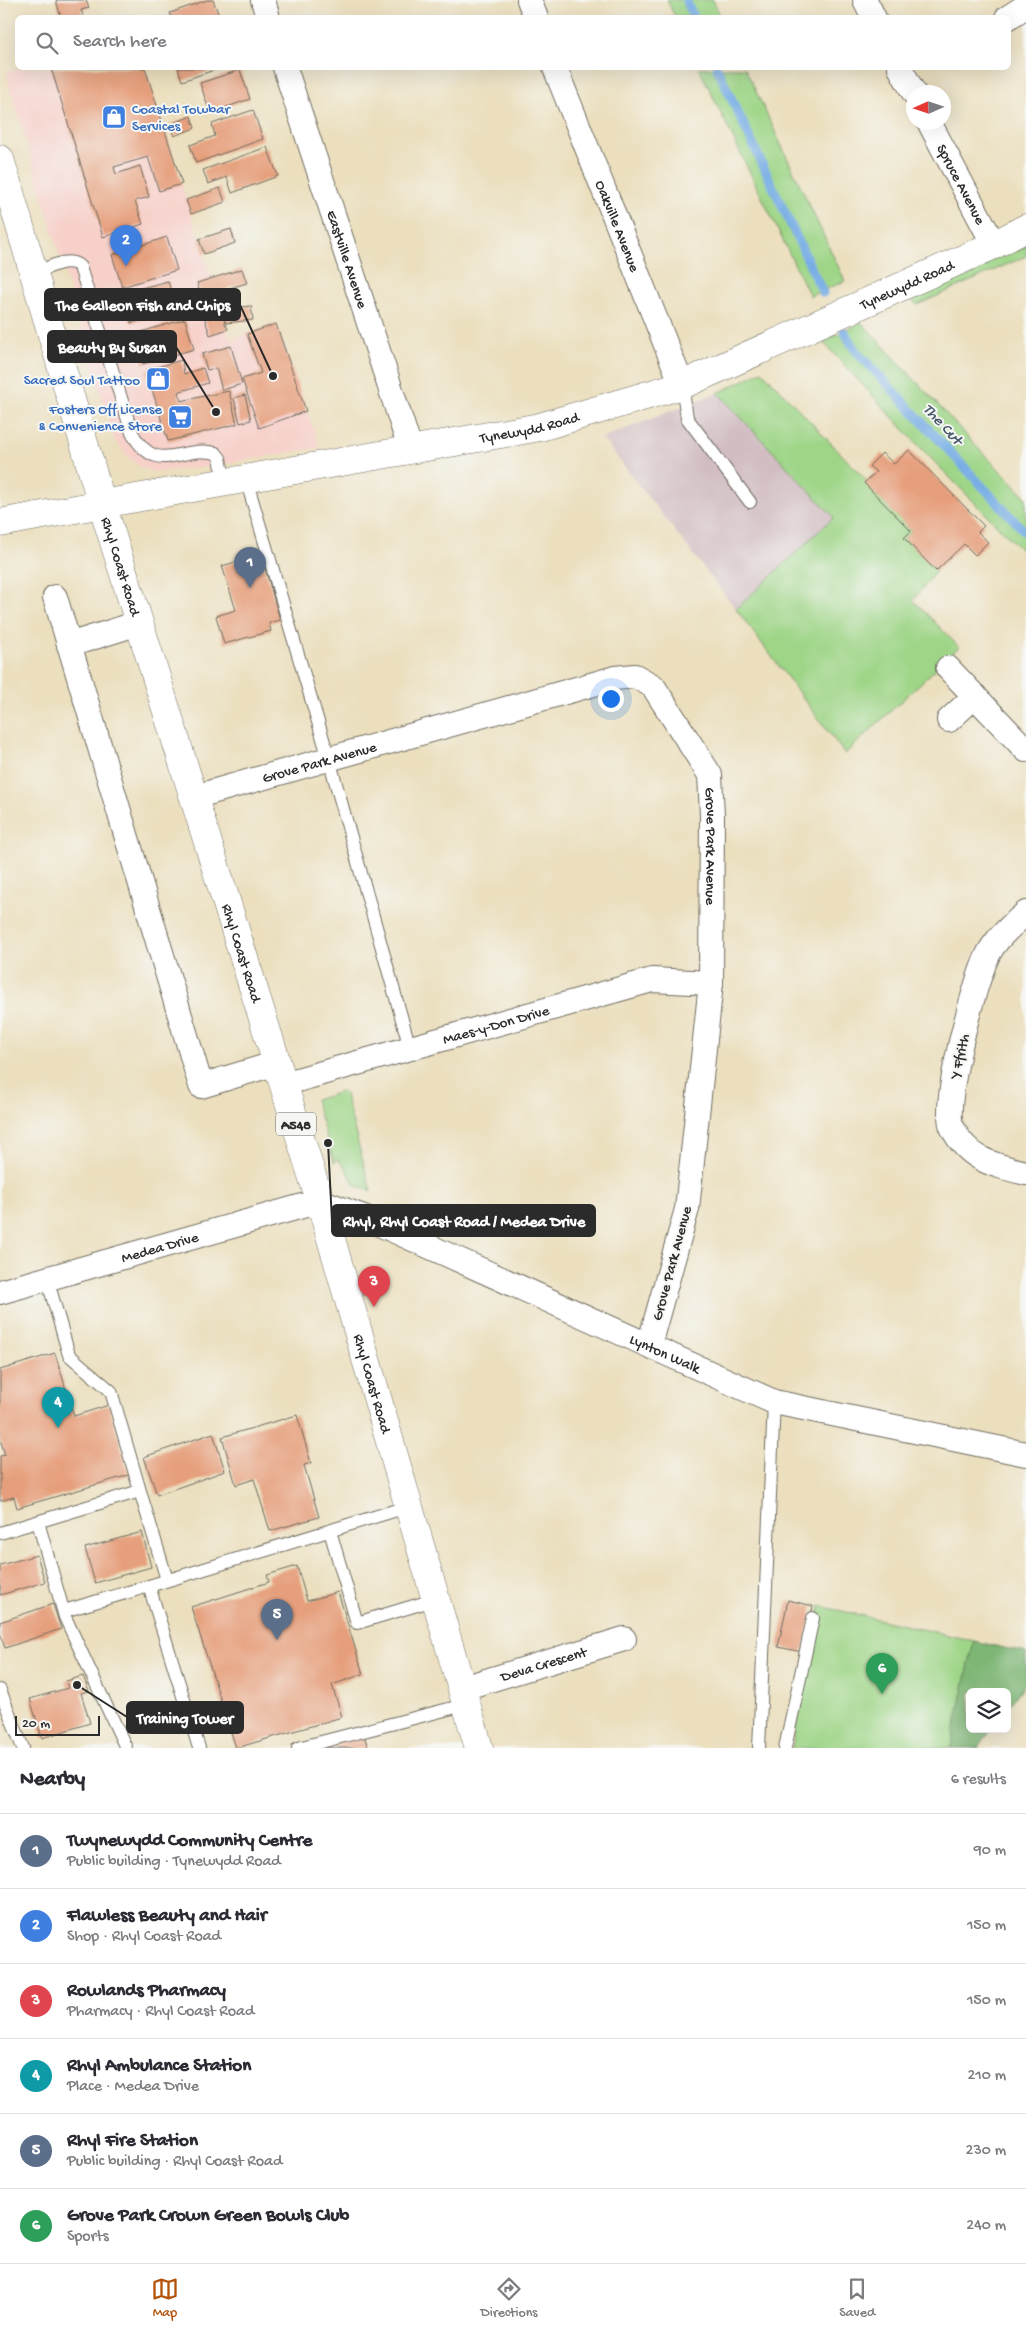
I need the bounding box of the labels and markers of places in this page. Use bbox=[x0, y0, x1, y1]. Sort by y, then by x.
place label: Coastal Towbar Services bbox=[132, 101, 231, 136]
shop icon: Coastal Towbar Services bbox=[101, 104, 127, 130]
pin: 2 bbox=[110, 225, 142, 266]
callout: The Galleon Fish and Chips bbox=[45, 289, 240, 320]
callout: Beauty By Susan bbox=[48, 331, 176, 362]
shop icon: Sacred Soul Tattoo bbox=[145, 366, 171, 392]
place label: Sacred Soul Tattoo bbox=[24, 372, 140, 390]
place label: Fosters Off License & Convenience Store bbox=[39, 401, 162, 436]
supermarket icon: Fosters Off License & Convenience Store bbox=[167, 404, 193, 430]
pin: 1 bbox=[234, 547, 266, 588]
callout: Rhyl, Rhyl Coast Road / Medea Drive bbox=[332, 1205, 595, 1236]
pin: 3 bbox=[358, 1266, 390, 1307]
pin: 4 bbox=[42, 1387, 74, 1428]
pin: 5 bbox=[261, 1599, 293, 1640]
pin: 6 bbox=[866, 1653, 898, 1694]
callout: Training Tower bbox=[127, 1702, 243, 1733]

